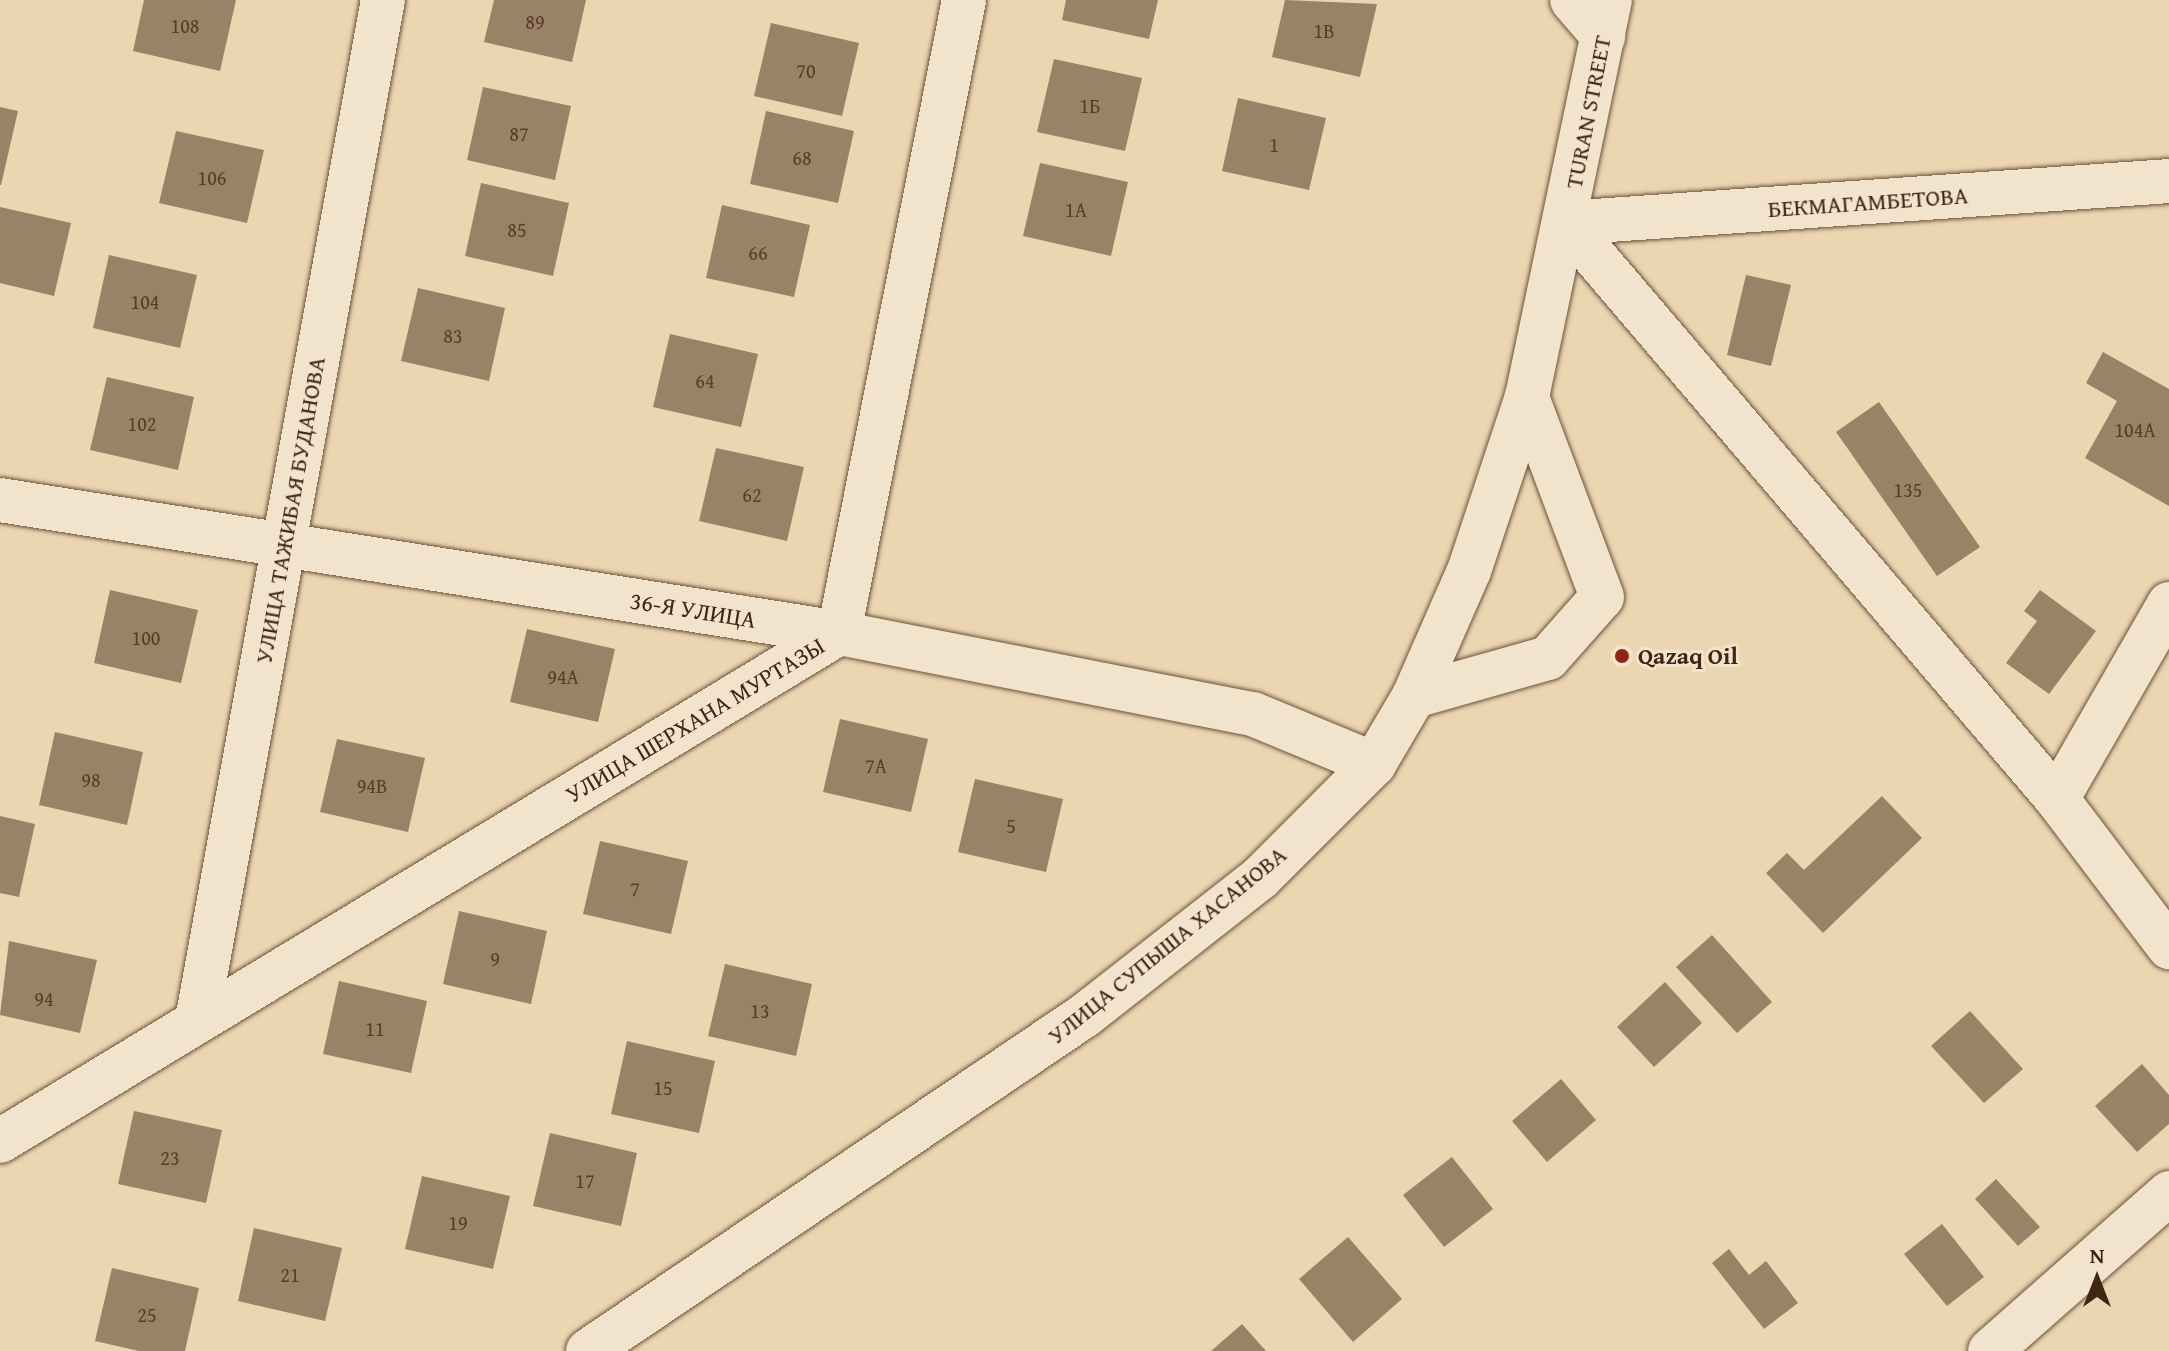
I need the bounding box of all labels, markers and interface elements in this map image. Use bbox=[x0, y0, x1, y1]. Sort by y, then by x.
house number: 89 bbox=[525, 9, 545, 33]
house number: 108 bbox=[171, 13, 199, 37]
house number: 1В bbox=[1314, 18, 1334, 42]
street label: TURAN STREET bbox=[1559, 33, 1617, 191]
house number: 70 bbox=[796, 58, 816, 82]
house number: 1Б bbox=[1080, 93, 1100, 117]
house number: 87 bbox=[509, 121, 529, 145]
house number: 1 bbox=[1269, 132, 1279, 156]
house number: 68 bbox=[792, 145, 812, 169]
house number: 106 bbox=[198, 165, 226, 189]
street label: БЕКМАГАМБЕТОВА bbox=[1767, 181, 1969, 223]
house number: 1А bbox=[1065, 197, 1087, 221]
house number: 85 bbox=[507, 217, 527, 241]
house number: 66 bbox=[748, 240, 768, 264]
house number: 104 bbox=[131, 289, 159, 313]
house number: 83 bbox=[443, 323, 463, 347]
street label: УЛИЦА ТАЖИБАЯ БУДАНОВА bbox=[249, 354, 331, 666]
house number: 64 bbox=[695, 368, 715, 392]
house number: 102 bbox=[128, 411, 156, 435]
house number: 104А bbox=[2114, 417, 2156, 441]
house number: 135 bbox=[1894, 477, 1922, 501]
house number: 62 bbox=[742, 482, 762, 506]
street label: 36-Я УЛИЦА bbox=[628, 586, 758, 634]
house number: 100 bbox=[132, 625, 160, 649]
street label: УЛИЦА ШЕРХАНА МУРТАЗЫ bbox=[560, 631, 830, 809]
place label: Qazaq Oil bbox=[1638, 642, 1738, 670]
marker: Qazaq Oil bbox=[1613, 647, 1631, 665]
house number: 94А bbox=[547, 664, 579, 688]
house number: 7А bbox=[865, 753, 887, 777]
house number: 98 bbox=[81, 767, 101, 791]
house number: 94В bbox=[357, 773, 387, 797]
house number: 5 bbox=[1006, 813, 1016, 837]
street label: УЛИЦА СУПЫША ХАСАНОВА bbox=[1042, 840, 1292, 1050]
house number: 7 bbox=[630, 876, 640, 900]
house number: 9 bbox=[490, 946, 500, 970]
house number: 94 bbox=[34, 986, 54, 1010]
house number: 13 bbox=[750, 998, 770, 1022]
house number: 11 bbox=[365, 1016, 385, 1040]
house number: 15 bbox=[653, 1075, 673, 1099]
house number: 23 bbox=[160, 1145, 180, 1169]
house number: 17 bbox=[575, 1168, 595, 1192]
house number: 19 bbox=[448, 1210, 468, 1234]
north arrow bbox=[2057, 1239, 2137, 1319]
text: N bbox=[2090, 1239, 2104, 1271]
house number: 21 bbox=[280, 1262, 300, 1286]
house number: 25 bbox=[137, 1302, 157, 1326]

